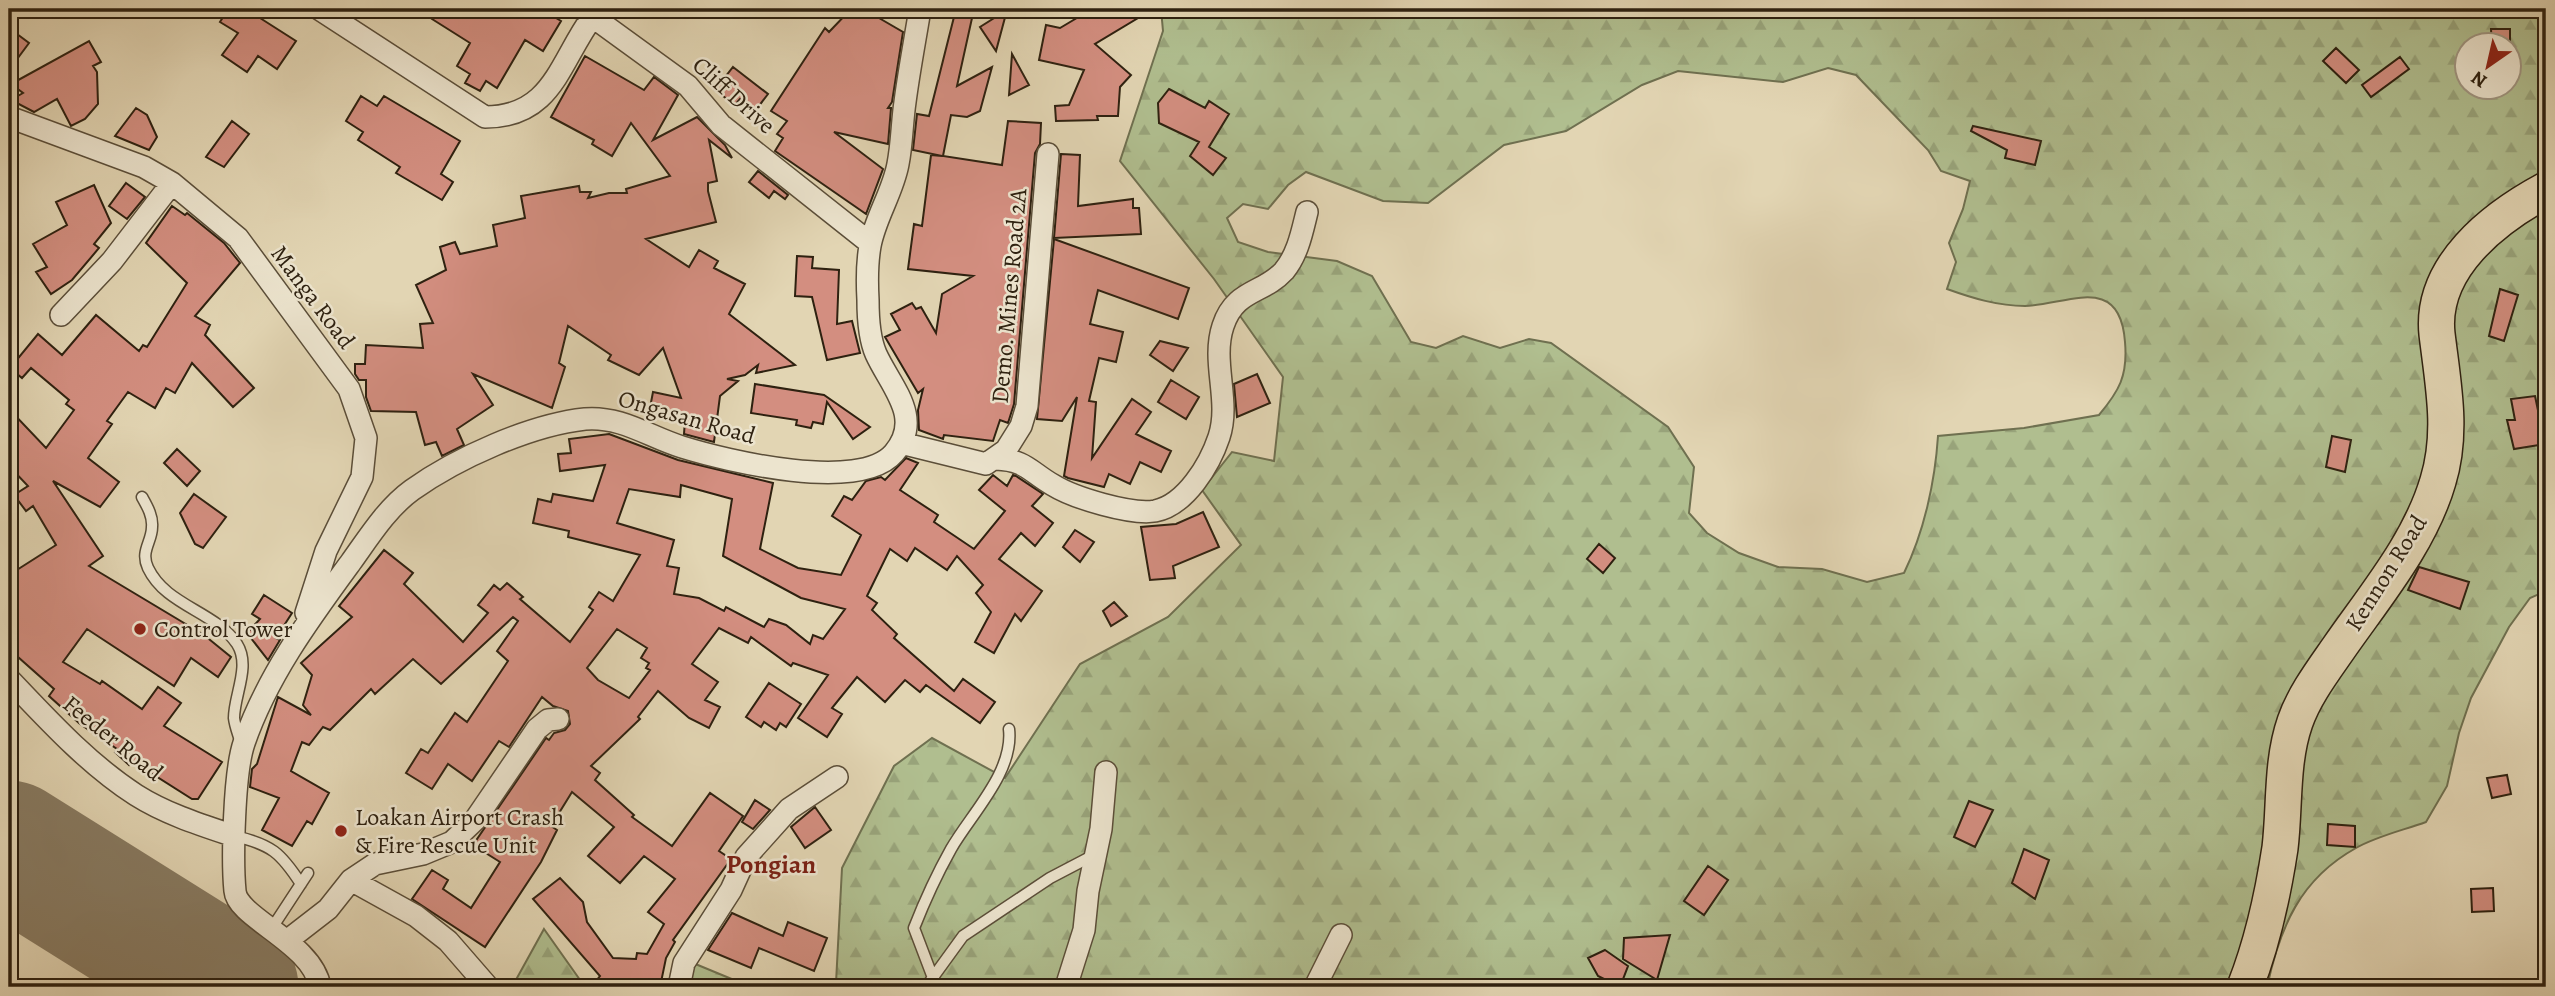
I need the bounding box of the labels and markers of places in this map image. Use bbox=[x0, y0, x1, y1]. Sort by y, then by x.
place label: Control Tower bbox=[154, 613, 293, 645]
marker: Control Tower bbox=[132, 621, 148, 637]
place label: Loakan Airport Crash & Fire Rescue Unit bbox=[355, 801, 564, 861]
marker: Loakan Airport Crash & Fire Rescue Unit bbox=[333, 823, 349, 839]

